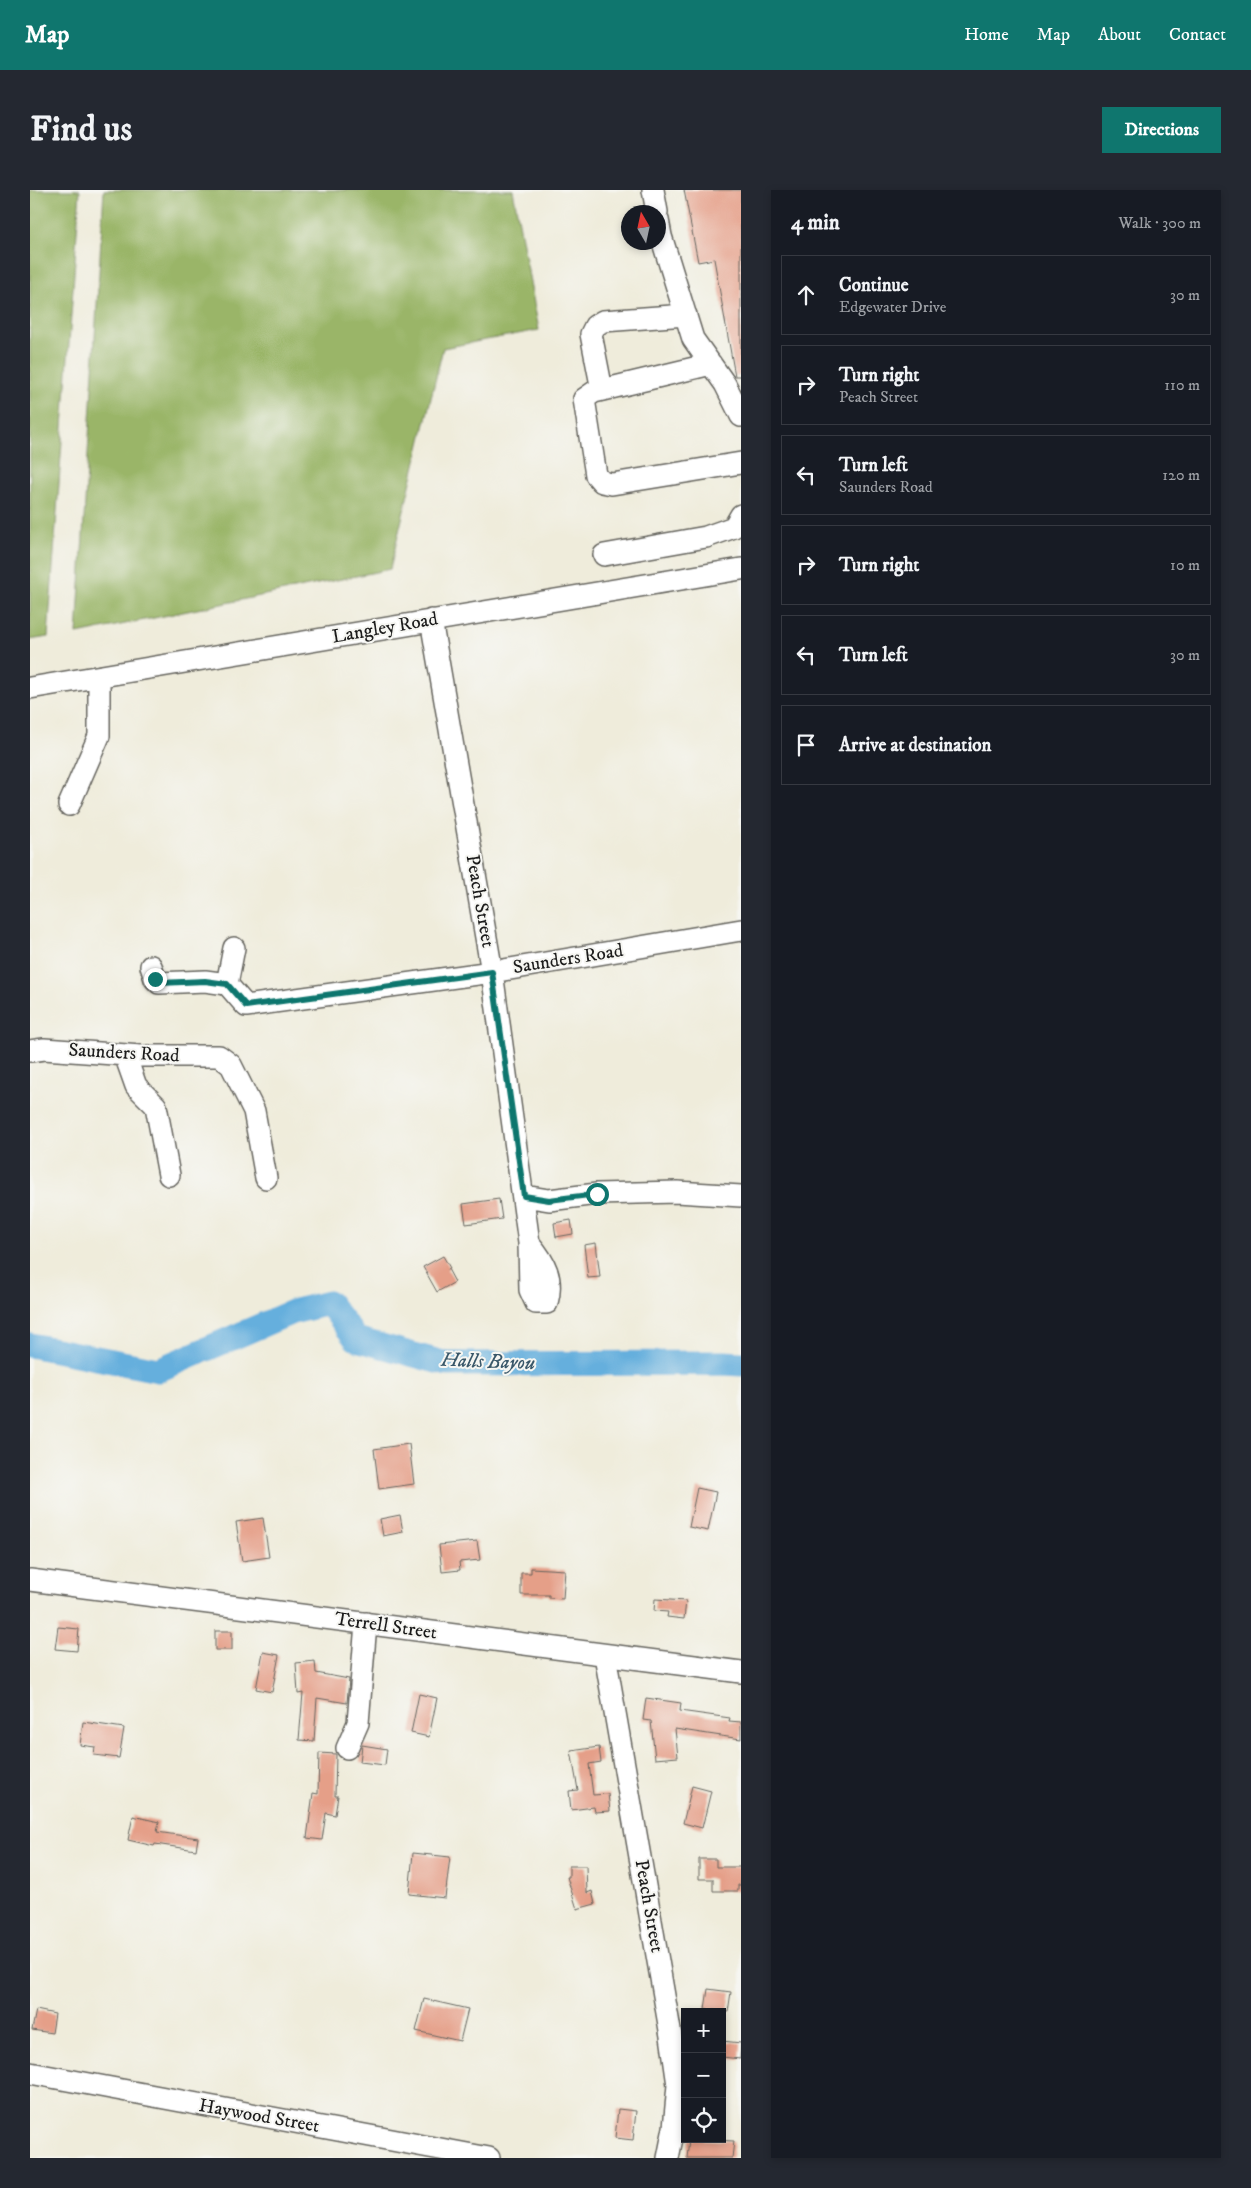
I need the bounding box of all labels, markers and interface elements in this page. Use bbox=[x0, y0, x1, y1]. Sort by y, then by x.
text: Map bbox=[25, 20, 69, 50]
text: Home bbox=[964, 24, 1009, 46]
text: Map bbox=[1037, 24, 1070, 46]
text: About bbox=[1098, 24, 1141, 46]
text: Contact bbox=[1169, 24, 1226, 46]
button: Directions bbox=[1102, 107, 1221, 153]
text: Find us bbox=[30, 108, 132, 152]
north arrow bbox=[621, 205, 666, 250]
text: 4 min bbox=[791, 210, 840, 236]
text: Walk · 300 m bbox=[1118, 213, 1201, 233]
text: Continue bbox=[839, 274, 909, 297]
icon: ahead bbox=[792, 281, 820, 309]
text: 30 m bbox=[1170, 285, 1200, 305]
text: Edgewater Drive bbox=[839, 297, 946, 317]
text: Turn right bbox=[839, 364, 919, 387]
icon: right bbox=[792, 371, 820, 399]
text: 110 m bbox=[1164, 375, 1200, 395]
text: Peach Street bbox=[839, 387, 918, 407]
text: Turn left bbox=[839, 454, 908, 477]
icon: left bbox=[792, 461, 820, 489]
text: 120 m bbox=[1162, 465, 1200, 485]
text: Saunders Road bbox=[839, 477, 933, 497]
icon: right bbox=[792, 551, 820, 579]
text: Turn right bbox=[839, 554, 919, 577]
text: 10 m bbox=[1170, 555, 1200, 575]
street label: Langley Road bbox=[330, 607, 440, 649]
icon: left bbox=[792, 641, 820, 669]
text: Turn left bbox=[839, 644, 908, 667]
text: 30 m bbox=[1170, 645, 1200, 665]
icon: arrive bbox=[792, 731, 820, 759]
text: Arrive at destination bbox=[839, 734, 991, 757]
street label: Peach Street bbox=[461, 853, 499, 949]
street label: Saunders Road bbox=[511, 939, 625, 979]
route end bbox=[144, 968, 167, 991]
street label: Saunders Road bbox=[68, 1039, 181, 1067]
route start bbox=[586, 1183, 609, 1206]
water label: Halls Bayou bbox=[439, 1348, 536, 1376]
street label: Terrell Street bbox=[334, 1607, 438, 1645]
street label: Peach Street bbox=[630, 1858, 668, 1954]
map controls bbox=[681, 2008, 726, 2143]
button: + bbox=[681, 2008, 726, 2053]
button: − bbox=[681, 2053, 726, 2098]
street label: Haywood Street bbox=[197, 2094, 321, 2138]
button: locate bbox=[681, 2098, 726, 2143]

